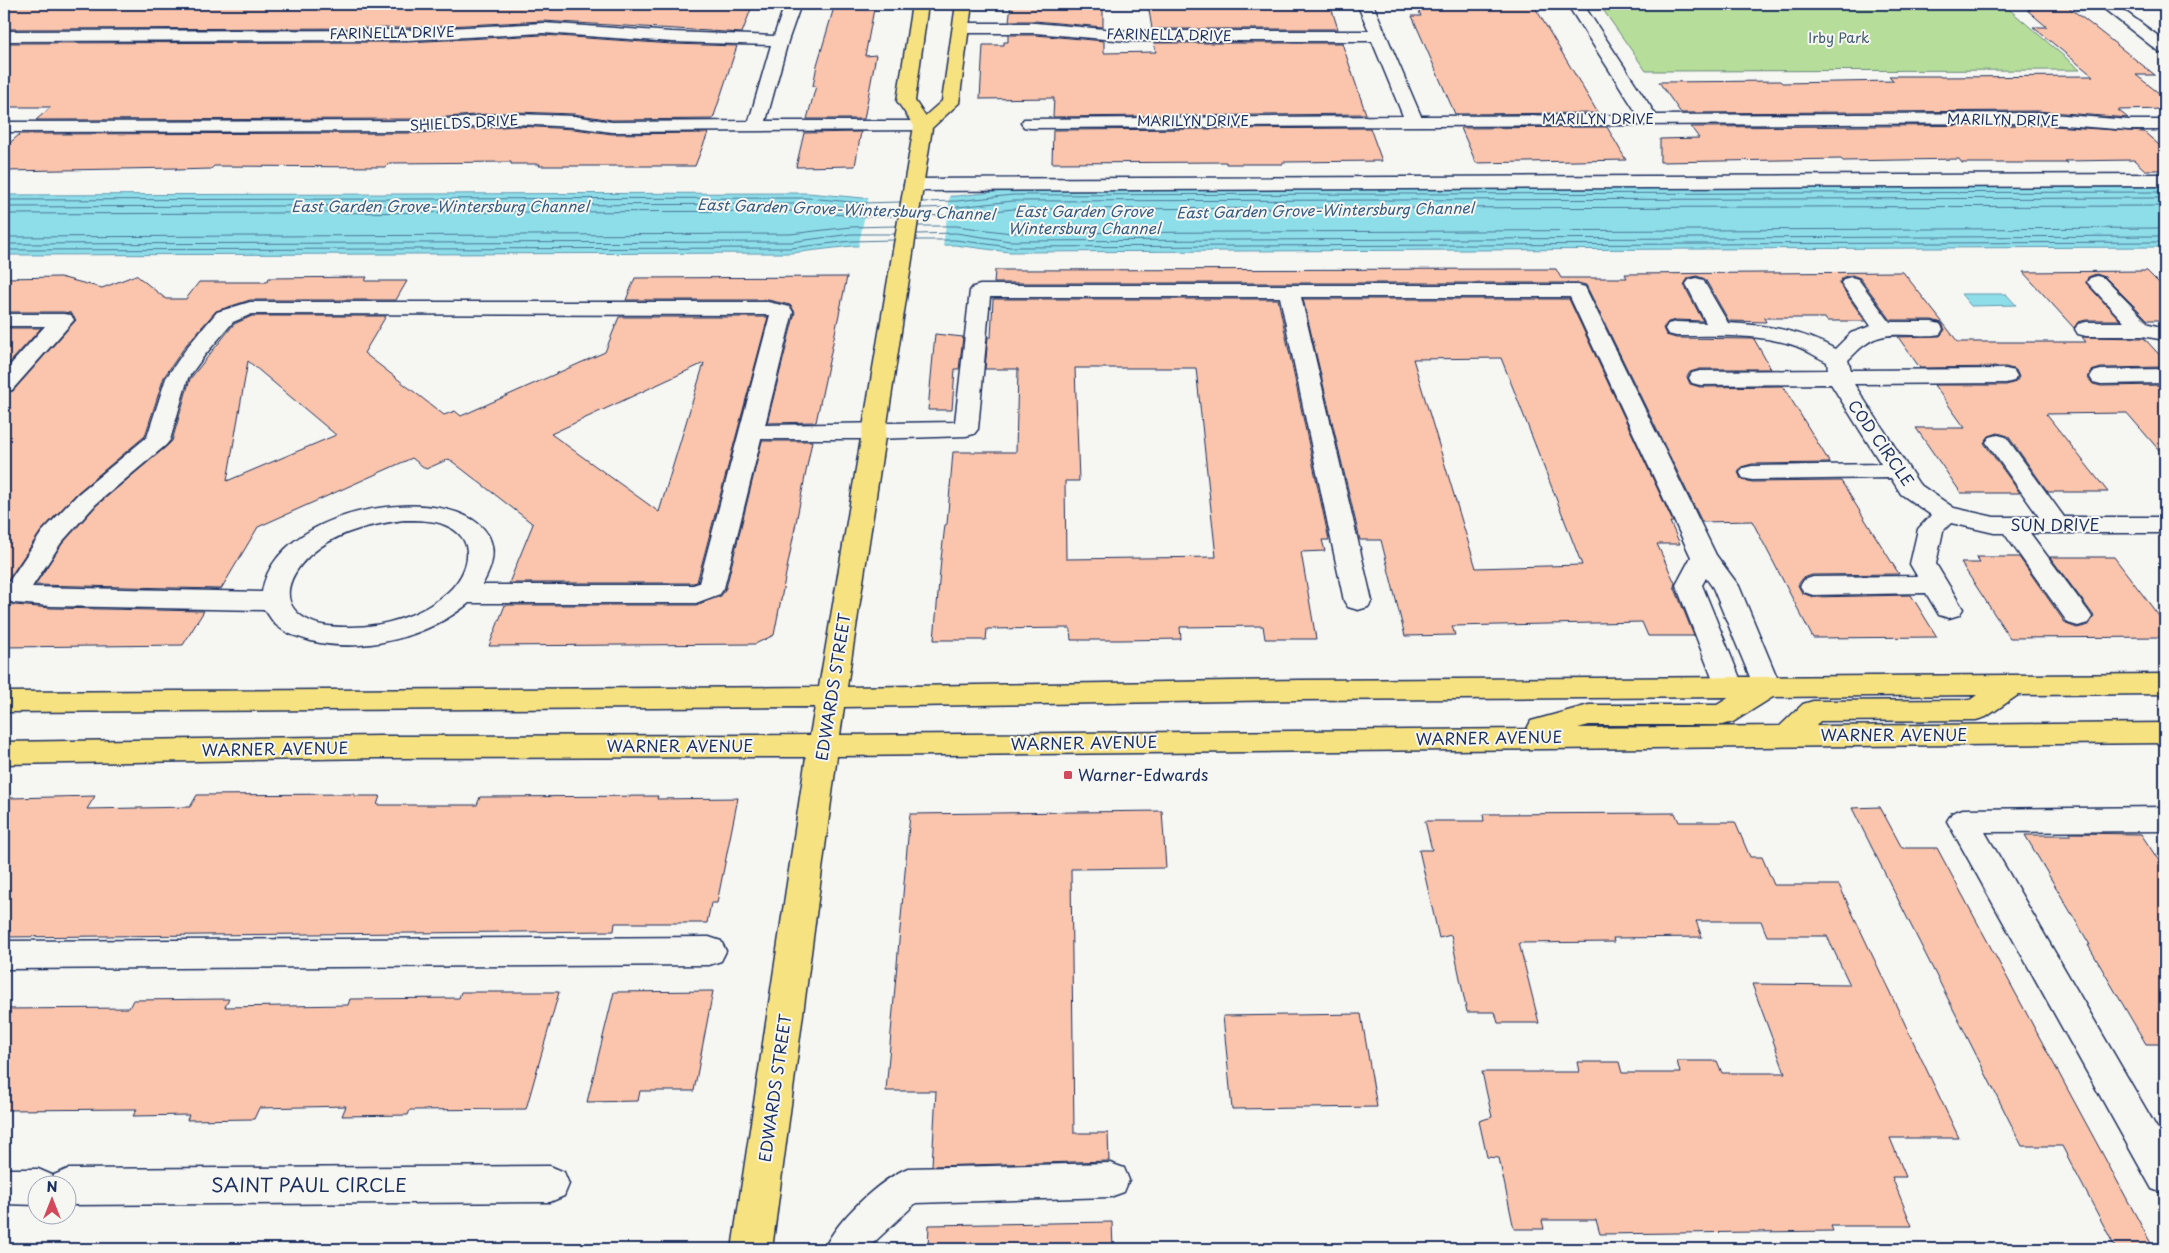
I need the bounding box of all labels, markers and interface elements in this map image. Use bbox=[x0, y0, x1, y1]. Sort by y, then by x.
street label: FARINELLA DRIVE bbox=[329, 21, 455, 44]
street label: FARINELLA DRIVE bbox=[1106, 23, 1232, 46]
park label: Irby Park bbox=[1808, 27, 1870, 48]
street label: MARILYN DRIVE bbox=[1542, 108, 1654, 129]
street label: MARILYN DRIVE bbox=[1947, 108, 2059, 131]
street label: SHIELDS DRIVE bbox=[409, 109, 519, 136]
street label: MARILYN DRIVE bbox=[1137, 110, 1249, 131]
water label: East Garden Grove-Wintersburg Channel bbox=[697, 192, 998, 225]
water label: East Garden Grove-Wintersburg Channel bbox=[291, 194, 592, 217]
water label: East Garden Grove-Wintersburg Channel bbox=[1176, 195, 1477, 224]
water label: East Garden Grove Wintersburg Channel bbox=[1008, 199, 1163, 239]
street label: COD CIRCLE bbox=[1843, 394, 1921, 491]
street label: SUN DRIVE bbox=[2010, 512, 2100, 536]
street label: EDWARDS STREET bbox=[808, 611, 856, 762]
street label: WARNER AVENUE bbox=[1821, 722, 1967, 746]
street label: WARNER AVENUE bbox=[1415, 724, 1563, 750]
street label: WARNER AVENUE bbox=[1010, 729, 1158, 755]
street label: WARNER AVENUE bbox=[607, 733, 753, 757]
street label: WARNER AVENUE bbox=[201, 735, 349, 761]
place label: Warner-Edwards bbox=[1078, 762, 1208, 786]
marker: Warner-Edwards bbox=[1062, 769, 1074, 781]
street label: EDWARDS STREET bbox=[752, 1012, 796, 1163]
street label: SAINT PAUL CIRCLE bbox=[211, 1170, 407, 1198]
north arrow bbox=[28, 1176, 78, 1226]
text: N bbox=[46, 1176, 58, 1197]

